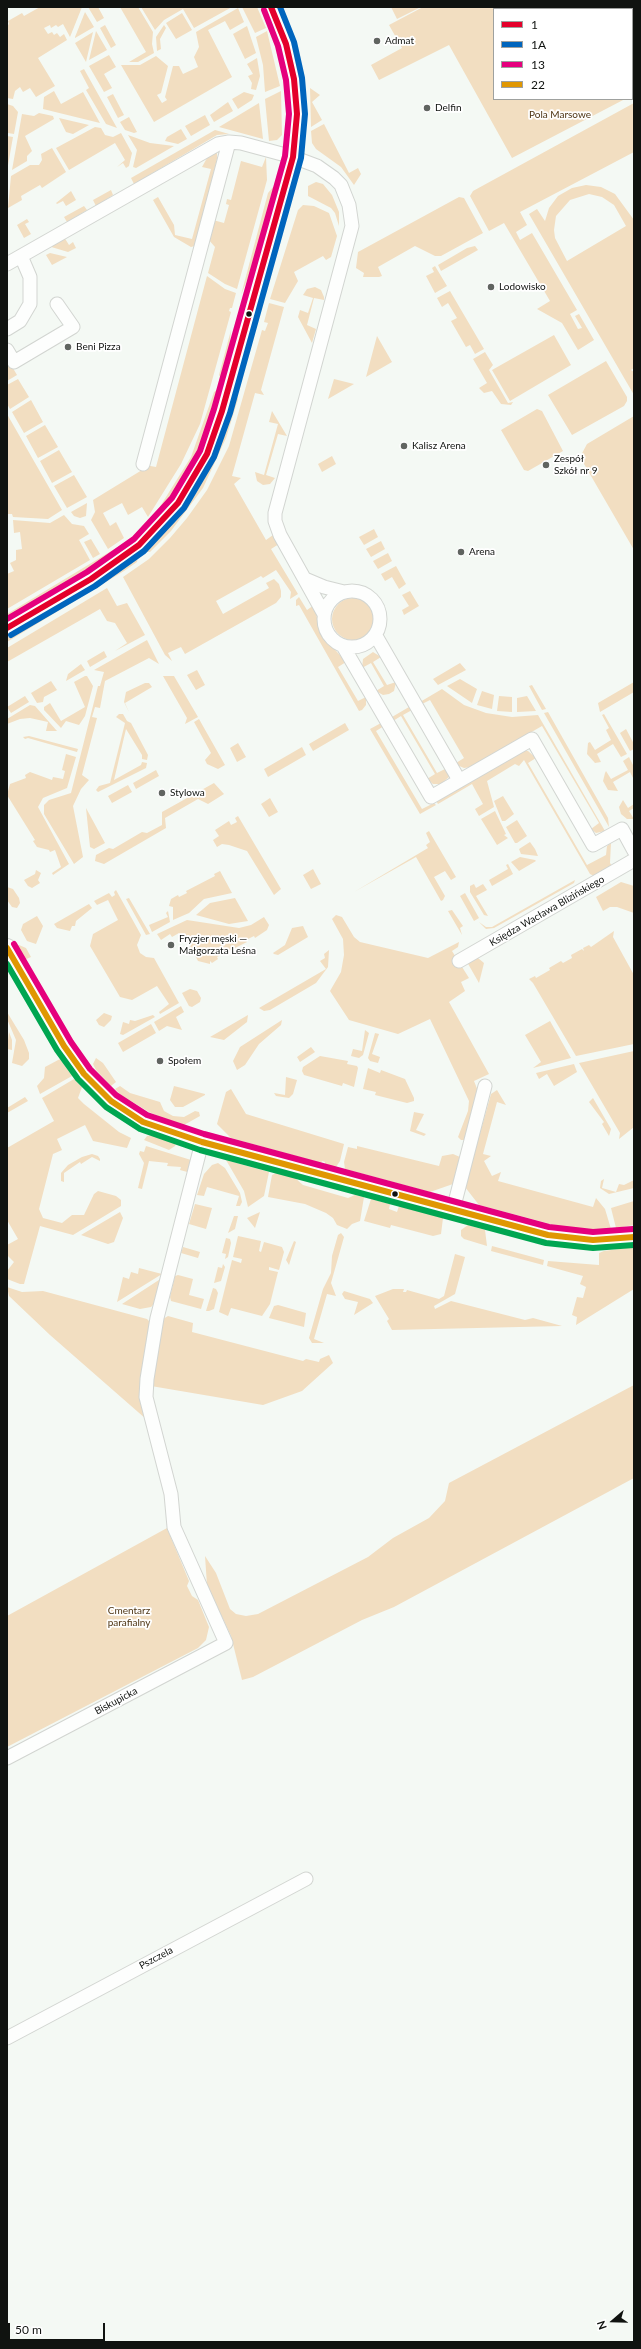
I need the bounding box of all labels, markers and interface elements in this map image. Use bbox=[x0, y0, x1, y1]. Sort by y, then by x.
legend bbox=[493, 8, 633, 100]
text: 1 bbox=[531, 17, 538, 32]
place label: Admat bbox=[385, 35, 414, 47]
marker: Admat bbox=[372, 36, 382, 46]
text: 1A bbox=[531, 37, 546, 52]
text: 13 bbox=[531, 57, 545, 72]
text: 22 bbox=[531, 77, 545, 92]
place label: Delfin bbox=[435, 102, 461, 114]
marker: Delfin bbox=[422, 103, 432, 113]
park label: Pola Marsowe bbox=[529, 109, 591, 121]
place label: Lodowisko bbox=[499, 281, 546, 293]
marker: Lodowisko bbox=[486, 282, 496, 292]
unlabelled marker bbox=[244, 309, 254, 319]
place label: Beni Pizza bbox=[76, 341, 121, 353]
marker: Beni Pizza bbox=[63, 342, 73, 352]
place label: Kalisz Arena bbox=[412, 440, 466, 452]
marker: Kalisz Arena bbox=[399, 441, 409, 451]
place label: Zespół Szkół nr 9 bbox=[554, 453, 597, 476]
marker: Zespół Szkół nr 9 bbox=[541, 460, 551, 470]
place label: Arena bbox=[469, 546, 495, 558]
marker: Arena bbox=[456, 547, 466, 557]
place label: Stylowa bbox=[170, 787, 205, 799]
marker: Stylowa bbox=[157, 788, 167, 798]
street label: Księdza Wacława Blizińskiego bbox=[487, 873, 607, 949]
place label: Fryzjer męski — Małgorzata Leśna bbox=[179, 933, 256, 956]
marker: Fryzjer męski — Małgorzata Leśna bbox=[166, 940, 176, 950]
place label: Społem bbox=[168, 1055, 201, 1067]
marker: Społem bbox=[155, 1056, 165, 1066]
unlabelled marker bbox=[390, 1189, 400, 1199]
park label: Cmentarz parafialny bbox=[108, 1605, 150, 1628]
street label: Biskupicka bbox=[93, 1685, 139, 1717]
street label: Pszczela bbox=[137, 1944, 175, 1972]
north arrow bbox=[593, 2301, 633, 2341]
scale bar bbox=[10, 2315, 107, 2341]
text: N bbox=[594, 2319, 609, 2331]
text: 50 m bbox=[15, 2322, 42, 2337]

